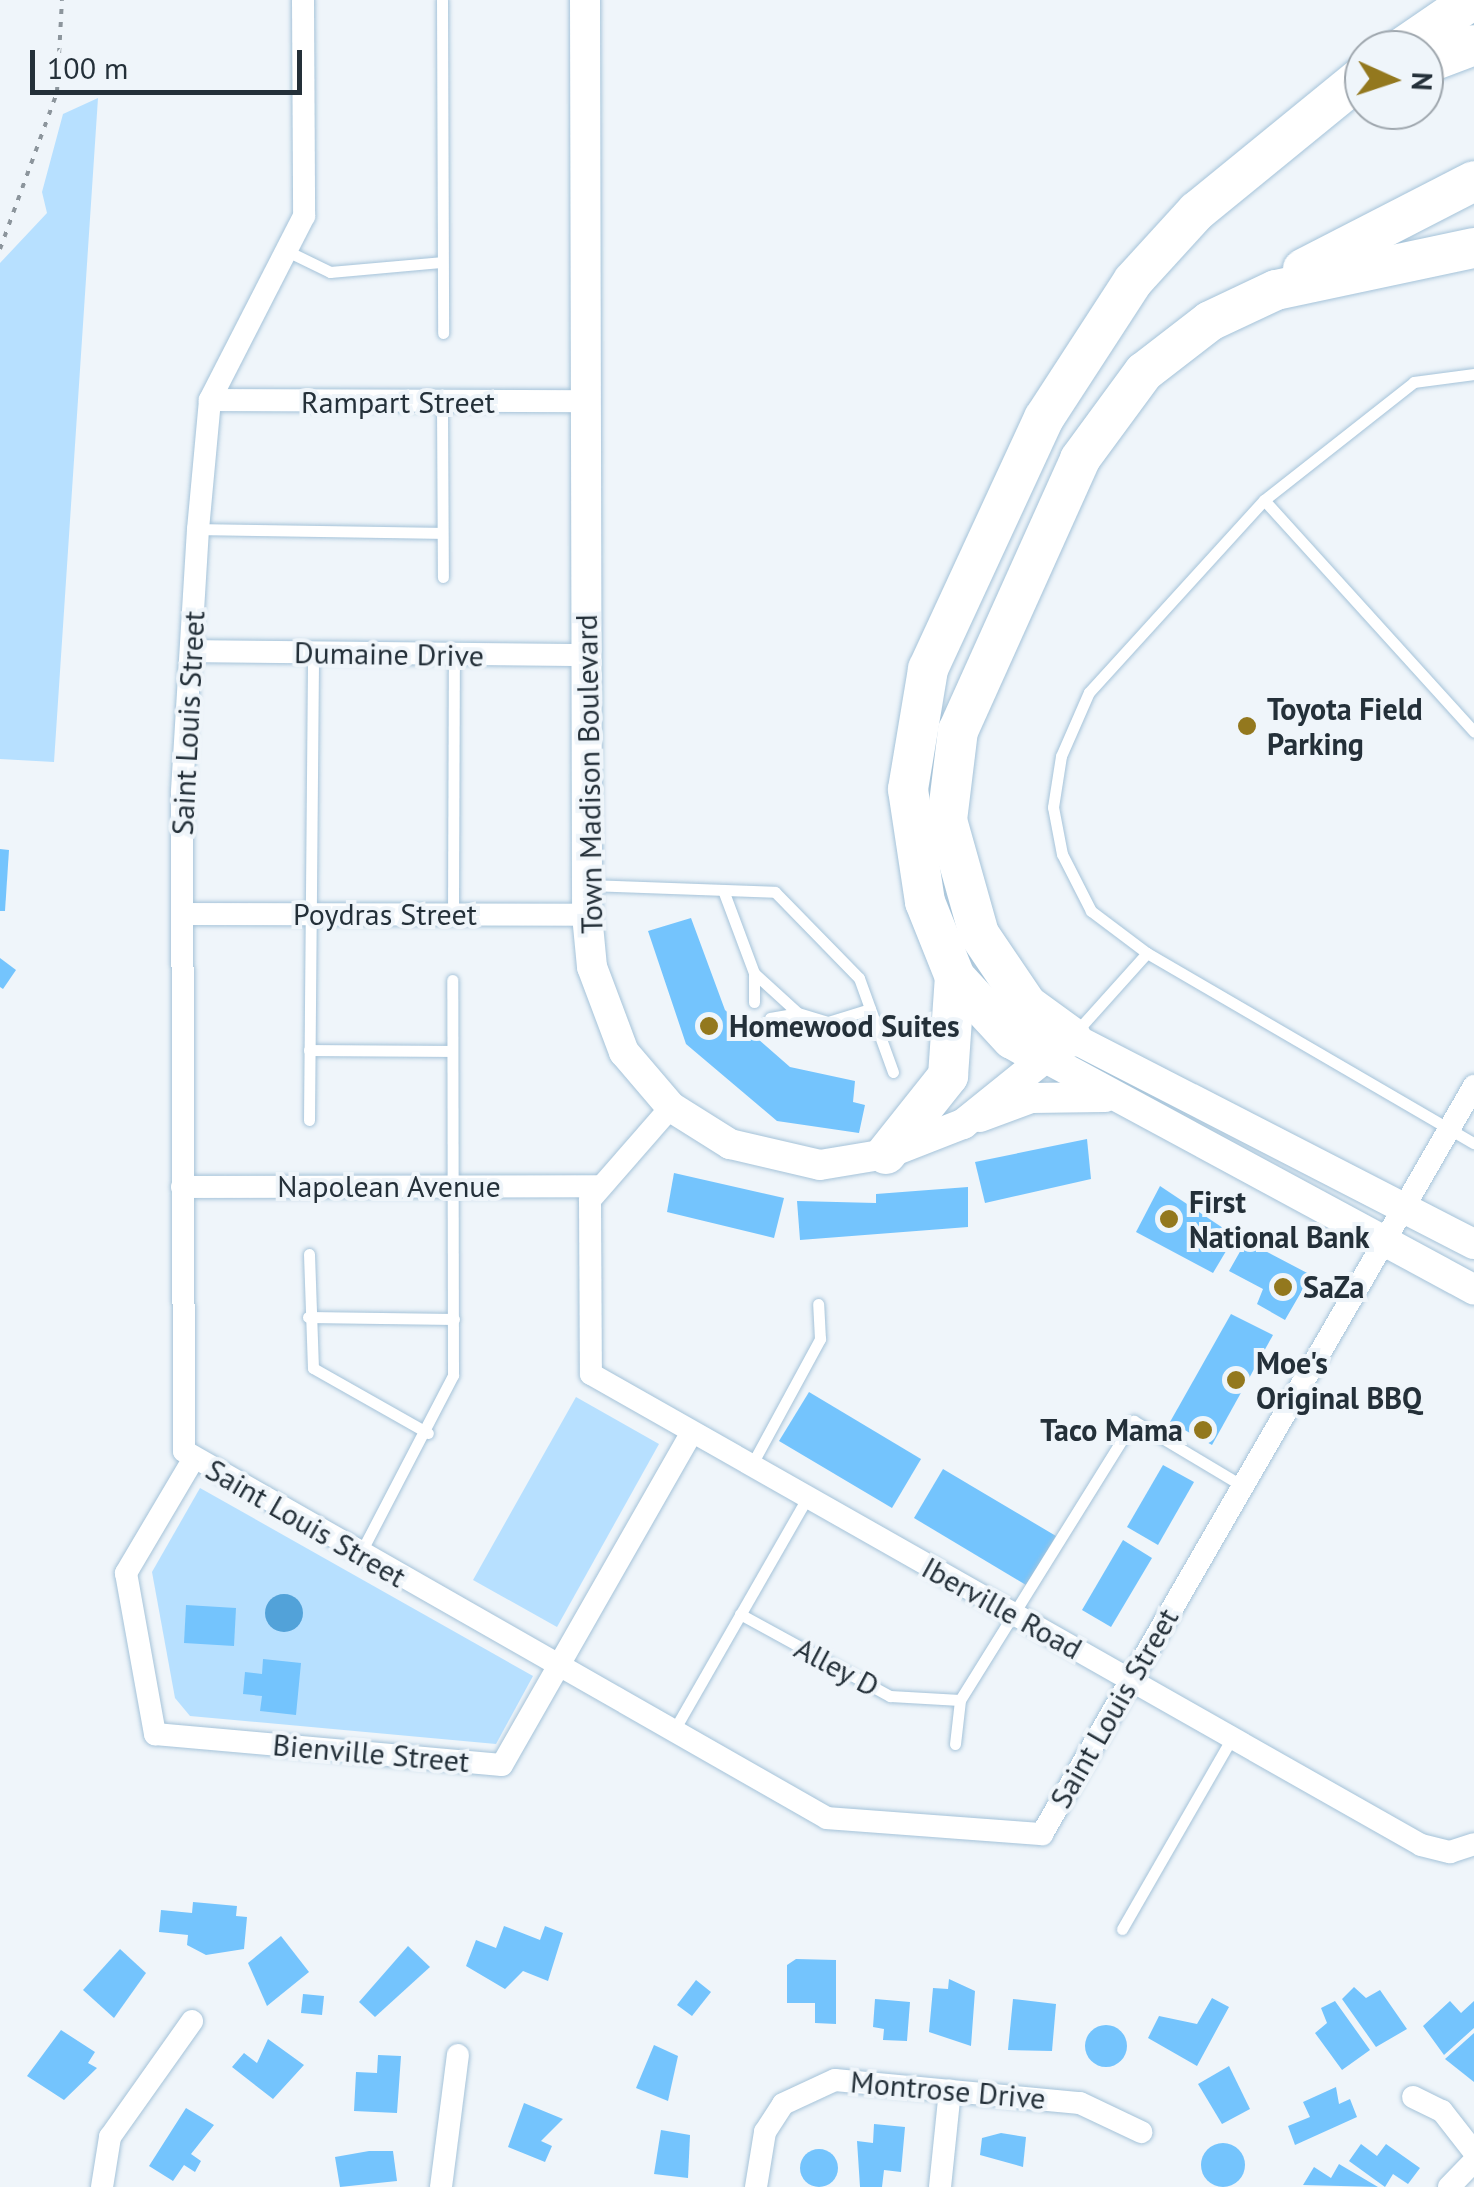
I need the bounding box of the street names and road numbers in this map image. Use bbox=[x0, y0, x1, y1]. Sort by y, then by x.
street label: Rampart Street bbox=[301, 384, 495, 420]
street label: Saint Louis Street bbox=[164, 610, 212, 836]
street label: Town Madison Boulevard bbox=[568, 614, 610, 934]
street label: Dumaine Drive bbox=[294, 634, 484, 674]
street label: Poydras Street bbox=[293, 896, 477, 932]
street label: Napolean Avenue bbox=[277, 1168, 501, 1204]
street label: Saint Louis Street bbox=[200, 1451, 412, 1595]
street label: Iberville Road bbox=[916, 1549, 1088, 1667]
street label: Saint Louis Street bbox=[1042, 1602, 1186, 1814]
street label: Alley D bbox=[788, 1630, 886, 1704]
street label: Bienville Street bbox=[271, 1726, 471, 1780]
street label: Montrose Drive bbox=[849, 2064, 1047, 2116]

